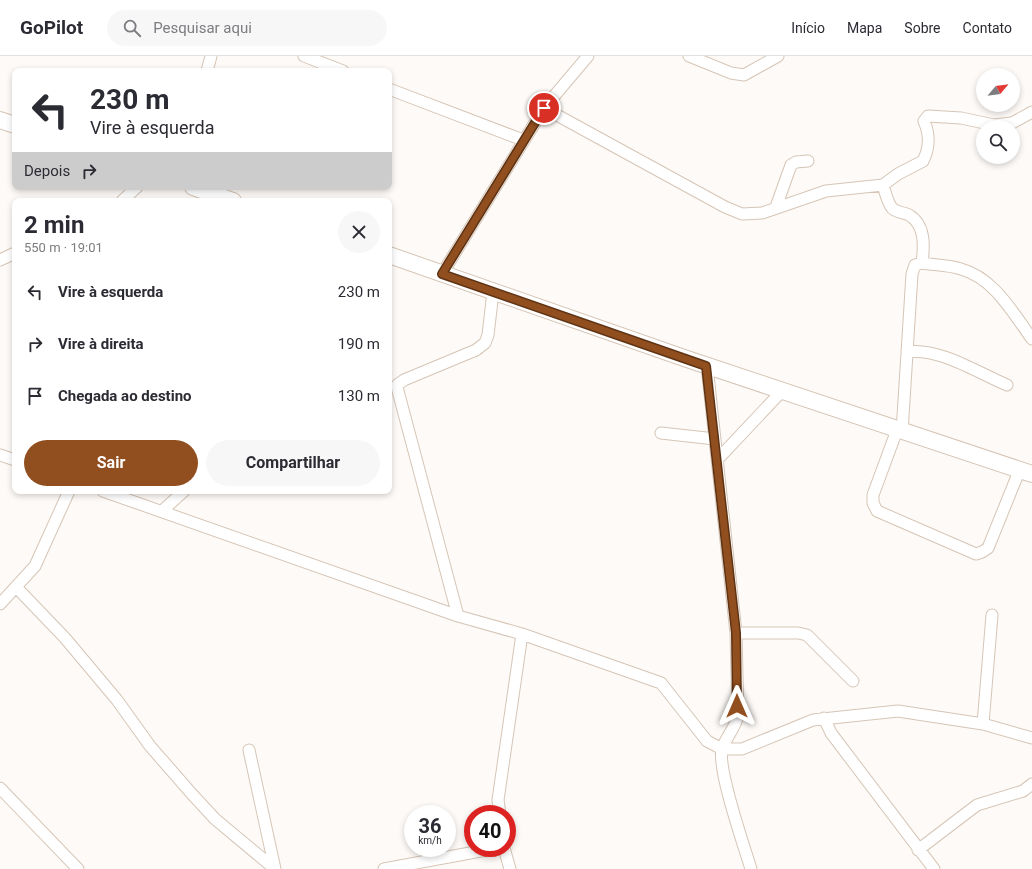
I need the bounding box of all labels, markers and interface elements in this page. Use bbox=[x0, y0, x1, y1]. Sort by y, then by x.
search box bbox=[107, 10, 387, 46]
text: GoPilot bbox=[20, 16, 83, 39]
icon: search bbox=[121, 17, 143, 39]
text: Pesquisar aqui bbox=[153, 19, 252, 37]
text: Início bbox=[791, 20, 825, 36]
text: Mapa bbox=[847, 20, 882, 36]
text: Sobre bbox=[904, 20, 941, 36]
text: Contato bbox=[963, 20, 1012, 36]
north arrow bbox=[976, 68, 1020, 112]
map controls bbox=[976, 68, 1020, 164]
text: 230 m bbox=[90, 83, 169, 116]
icon: left bbox=[24, 84, 76, 136]
pin bbox=[527, 91, 561, 125]
icon: arrive bbox=[533, 97, 555, 119]
text: Vire à esquerda bbox=[90, 117, 214, 138]
button: search bbox=[976, 120, 1020, 164]
icon: right bbox=[78, 160, 100, 182]
text: Depois bbox=[24, 162, 70, 180]
text: 2 min bbox=[24, 211, 84, 239]
button: close bbox=[338, 211, 380, 253]
text: 550 m · 19:01 bbox=[24, 240, 103, 255]
icon: left bbox=[24, 281, 46, 303]
text: Vire à esquerda bbox=[58, 283, 163, 301]
text: 230 m bbox=[338, 283, 380, 301]
icon: right bbox=[24, 333, 46, 355]
text: Vire à direita bbox=[58, 335, 144, 353]
text: 190 m bbox=[338, 335, 380, 353]
icon: arrive bbox=[24, 385, 46, 407]
text: Chegada ao destino bbox=[58, 387, 192, 405]
text: 130 m bbox=[338, 387, 380, 405]
button: Sair bbox=[24, 440, 198, 486]
button: Compartilhar bbox=[206, 440, 380, 486]
position arrow bbox=[716, 685, 758, 727]
speed limit sign: 40 bbox=[464, 805, 516, 857]
text: 36 bbox=[419, 814, 441, 838]
text: km/h bbox=[418, 835, 442, 846]

